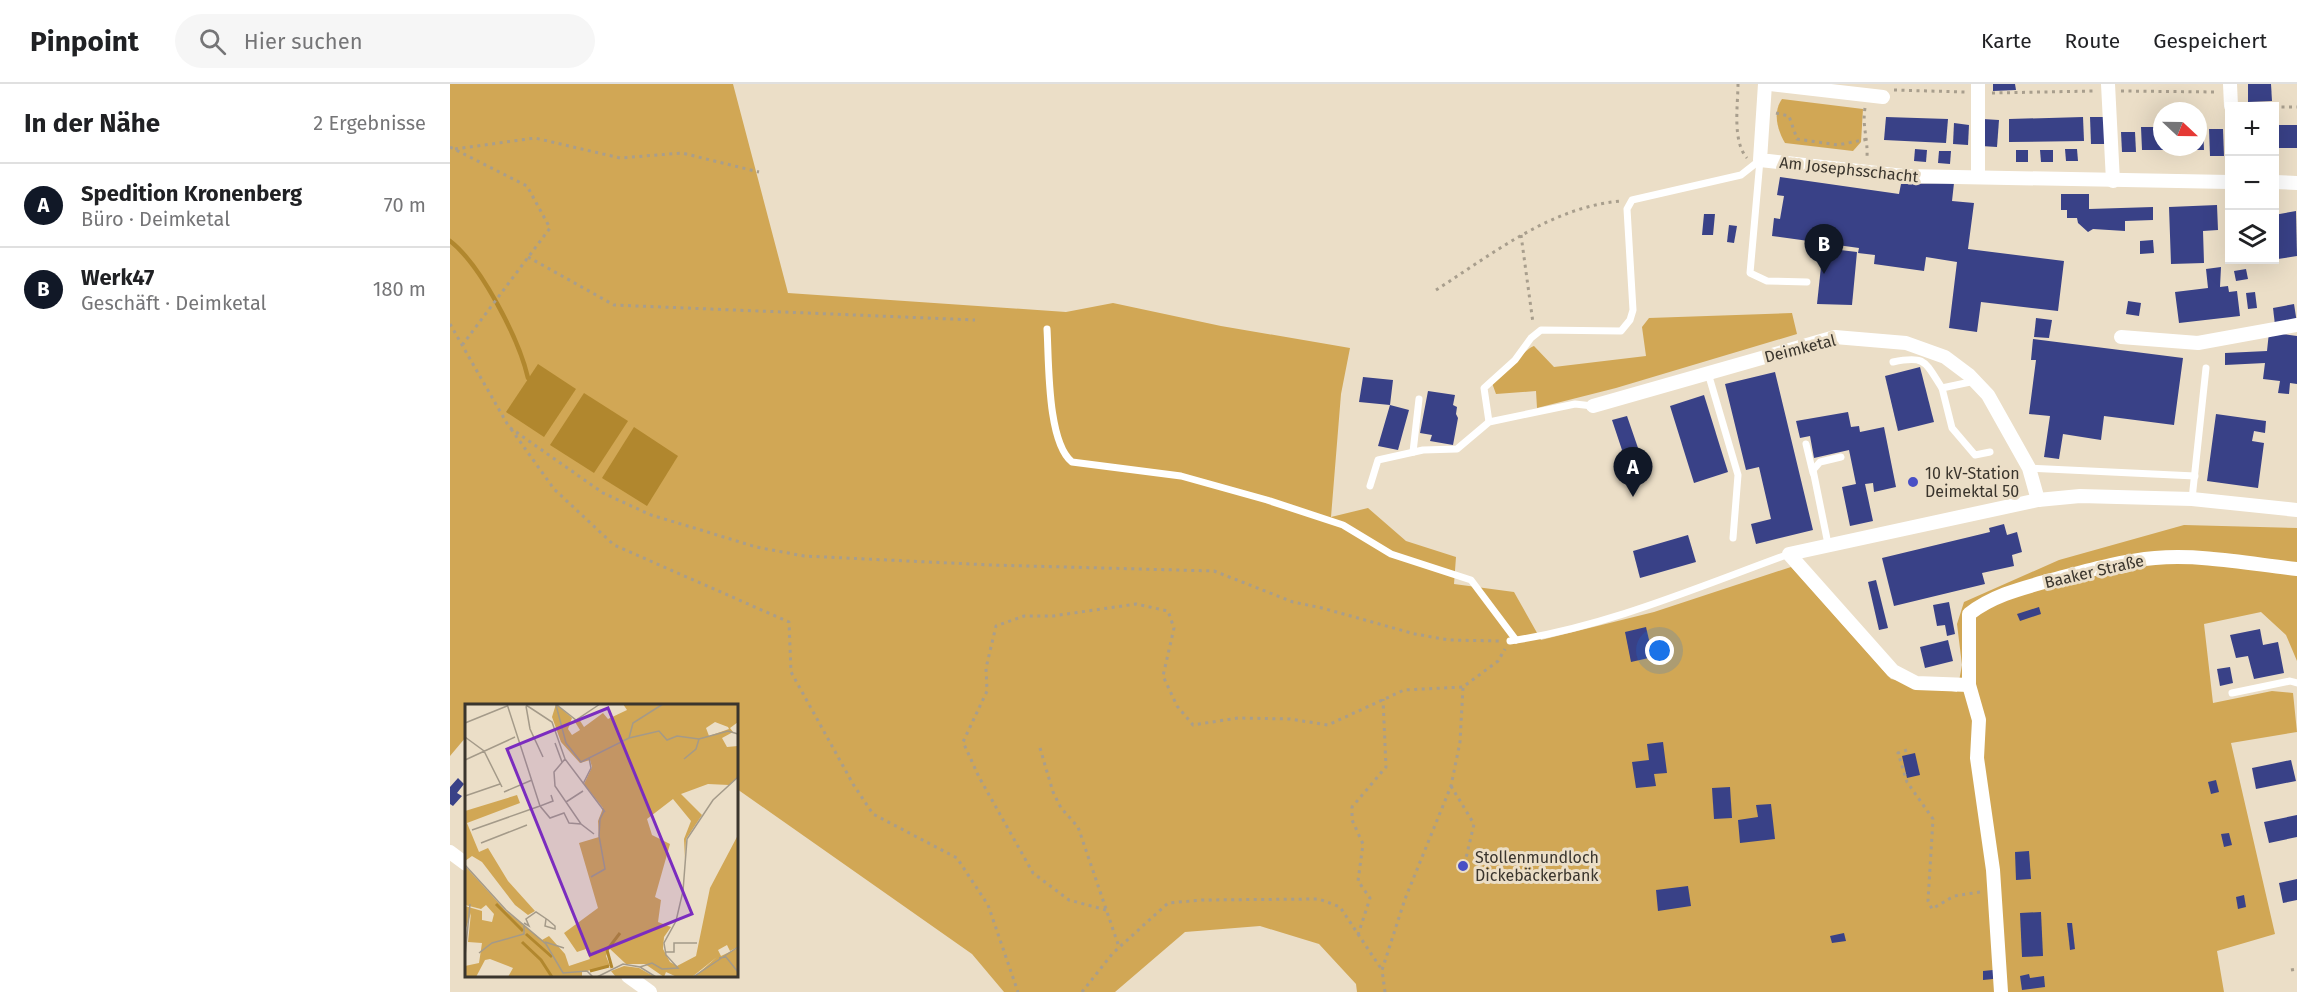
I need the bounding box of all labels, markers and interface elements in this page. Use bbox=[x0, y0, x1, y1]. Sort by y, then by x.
search box bbox=[175, 14, 595, 68]
text: Pinpoint bbox=[30, 25, 139, 58]
icon: search bbox=[196, 25, 229, 58]
text: Hier suchen bbox=[244, 28, 363, 55]
text: Karte bbox=[1981, 28, 2032, 54]
text: Route bbox=[2065, 28, 2120, 54]
text: Gespeichert bbox=[2153, 28, 2267, 54]
north arrow bbox=[2153, 102, 2207, 156]
map controls bbox=[2225, 102, 2279, 264]
button: + bbox=[2225, 102, 2279, 156]
text: In der Nähe bbox=[24, 108, 160, 139]
text: 2 Ergebnisse bbox=[313, 111, 426, 135]
street label: Am Josephsschacht bbox=[1778, 153, 1920, 186]
button: − bbox=[2225, 156, 2279, 210]
text: Spedition Kronenberg bbox=[81, 180, 302, 207]
text: A bbox=[38, 193, 49, 217]
text: 70 m bbox=[384, 193, 426, 217]
text: Büro · Deimketal bbox=[81, 207, 230, 231]
button: layers bbox=[2225, 210, 2279, 264]
pin: B bbox=[1804, 224, 1844, 274]
text: Werk47 bbox=[81, 264, 154, 291]
text: B bbox=[37, 277, 50, 301]
text: 180 m bbox=[373, 277, 426, 301]
text: Geschäft · Deimketal bbox=[81, 291, 266, 315]
street label: Deimketal bbox=[1762, 330, 1838, 367]
pin: A bbox=[1614, 448, 1652, 497]
place label: 10 kV-Station Deimektal 50 bbox=[1925, 464, 2020, 501]
marker: 10 kV-Station Deimektal 50 bbox=[1906, 475, 1920, 489]
street label: Baaker Straße bbox=[2043, 551, 2146, 592]
your location bbox=[1645, 636, 1674, 665]
inset map bbox=[465, 704, 738, 977]
place label: Stollenmundloch Dickebäckerbank bbox=[1475, 848, 1599, 885]
marker: Stollenmundloch Dickebäckerbank bbox=[1456, 859, 1470, 873]

